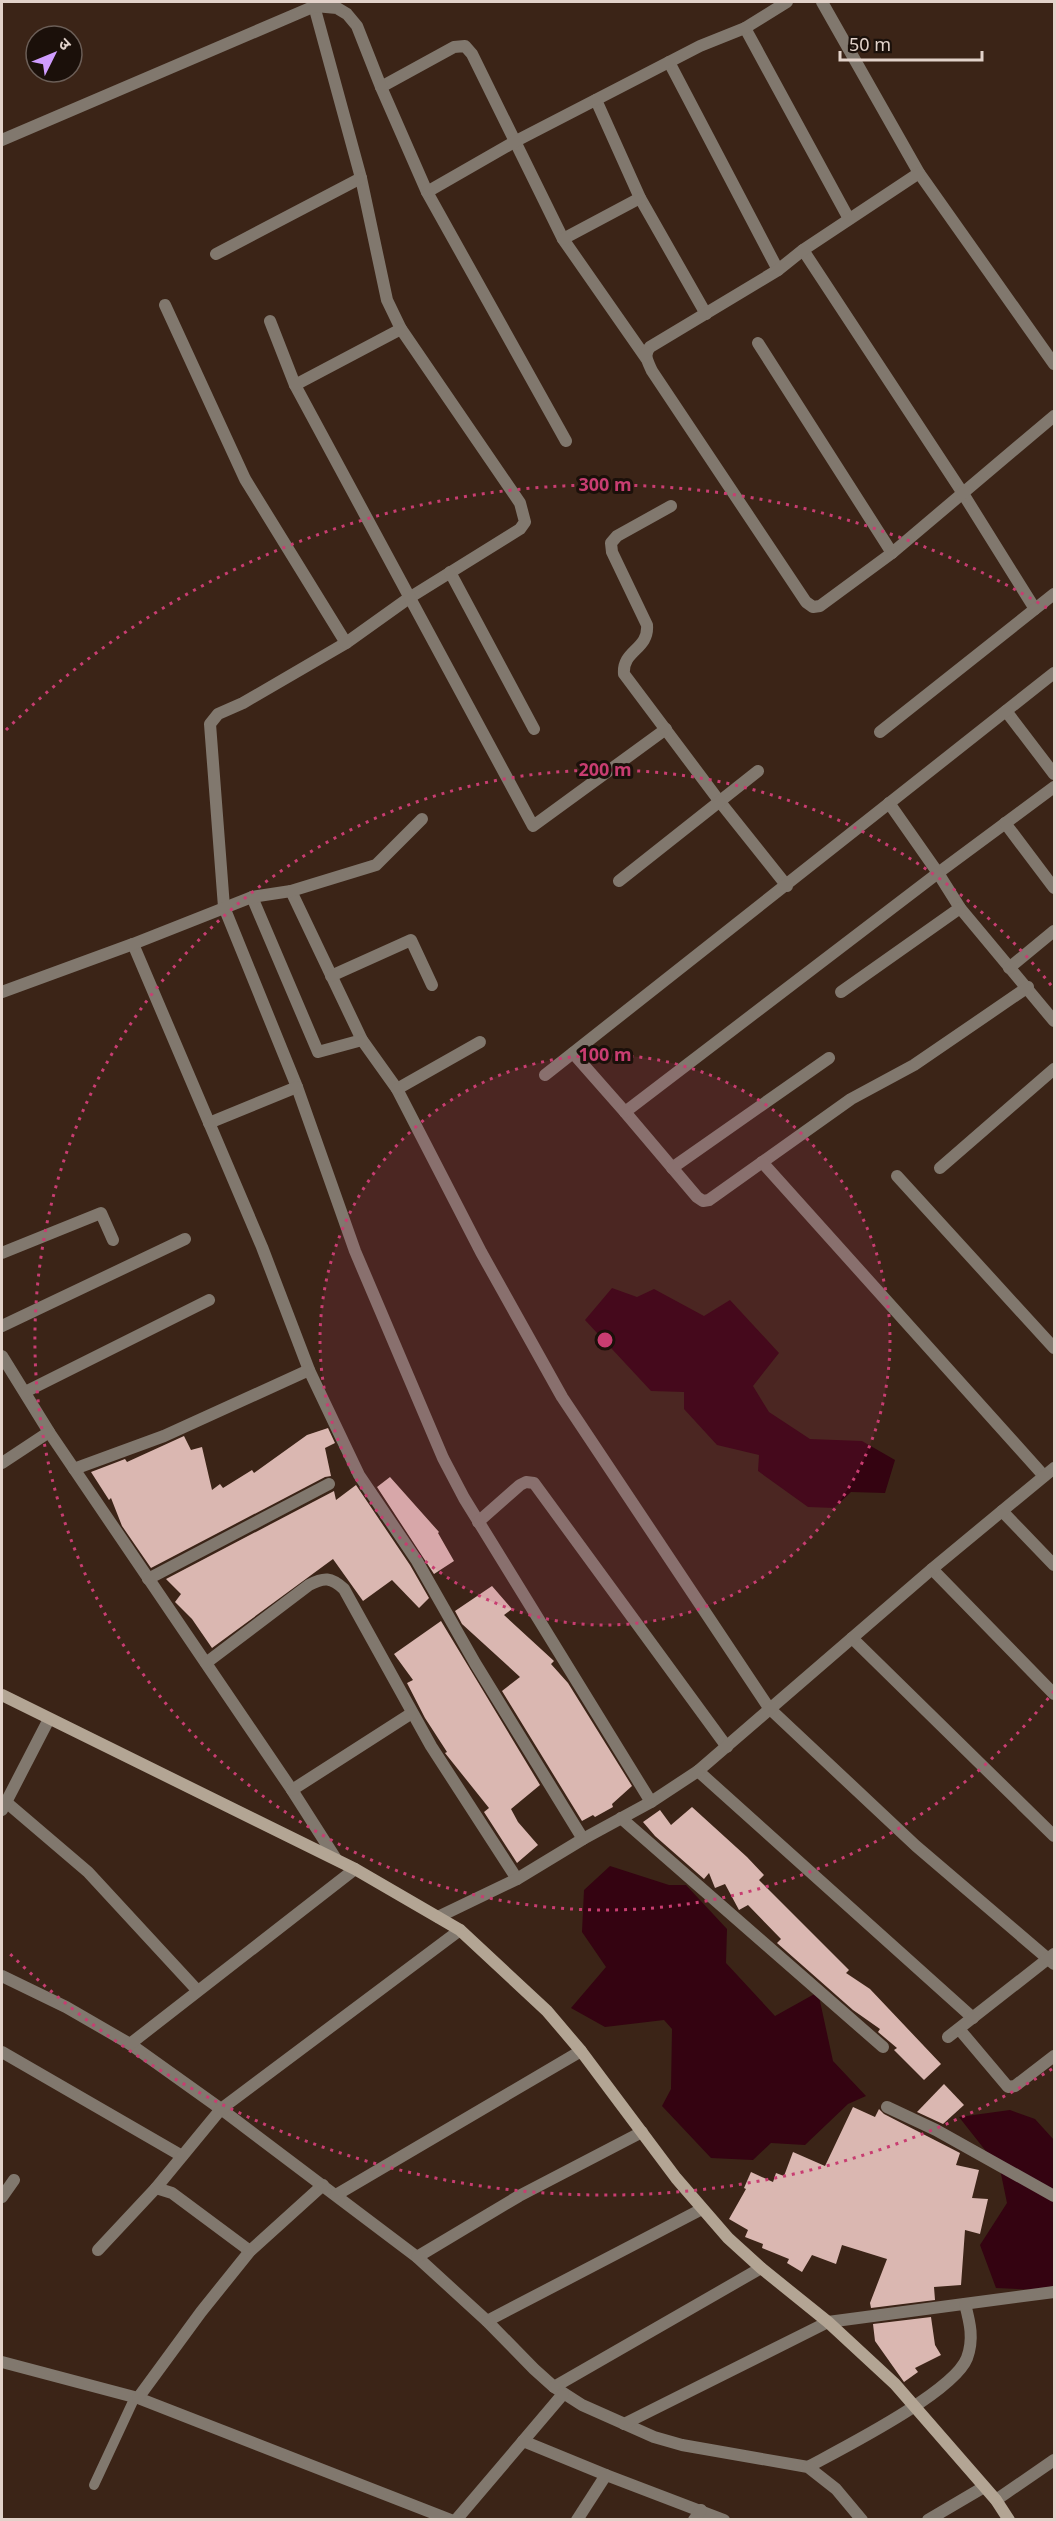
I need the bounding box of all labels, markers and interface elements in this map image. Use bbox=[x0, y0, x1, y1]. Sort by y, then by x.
north arrow bbox=[24, 24, 84, 84]
scale bar bbox=[840, 24, 982, 62]
text: 50 m bbox=[849, 32, 891, 56]
text: उ bbox=[54, 33, 77, 55]
text: 300 m bbox=[578, 472, 632, 496]
text: 200 m bbox=[578, 757, 632, 781]
text: 100 m bbox=[578, 1042, 632, 1066]
centre of rings bbox=[595, 1330, 615, 1350]

